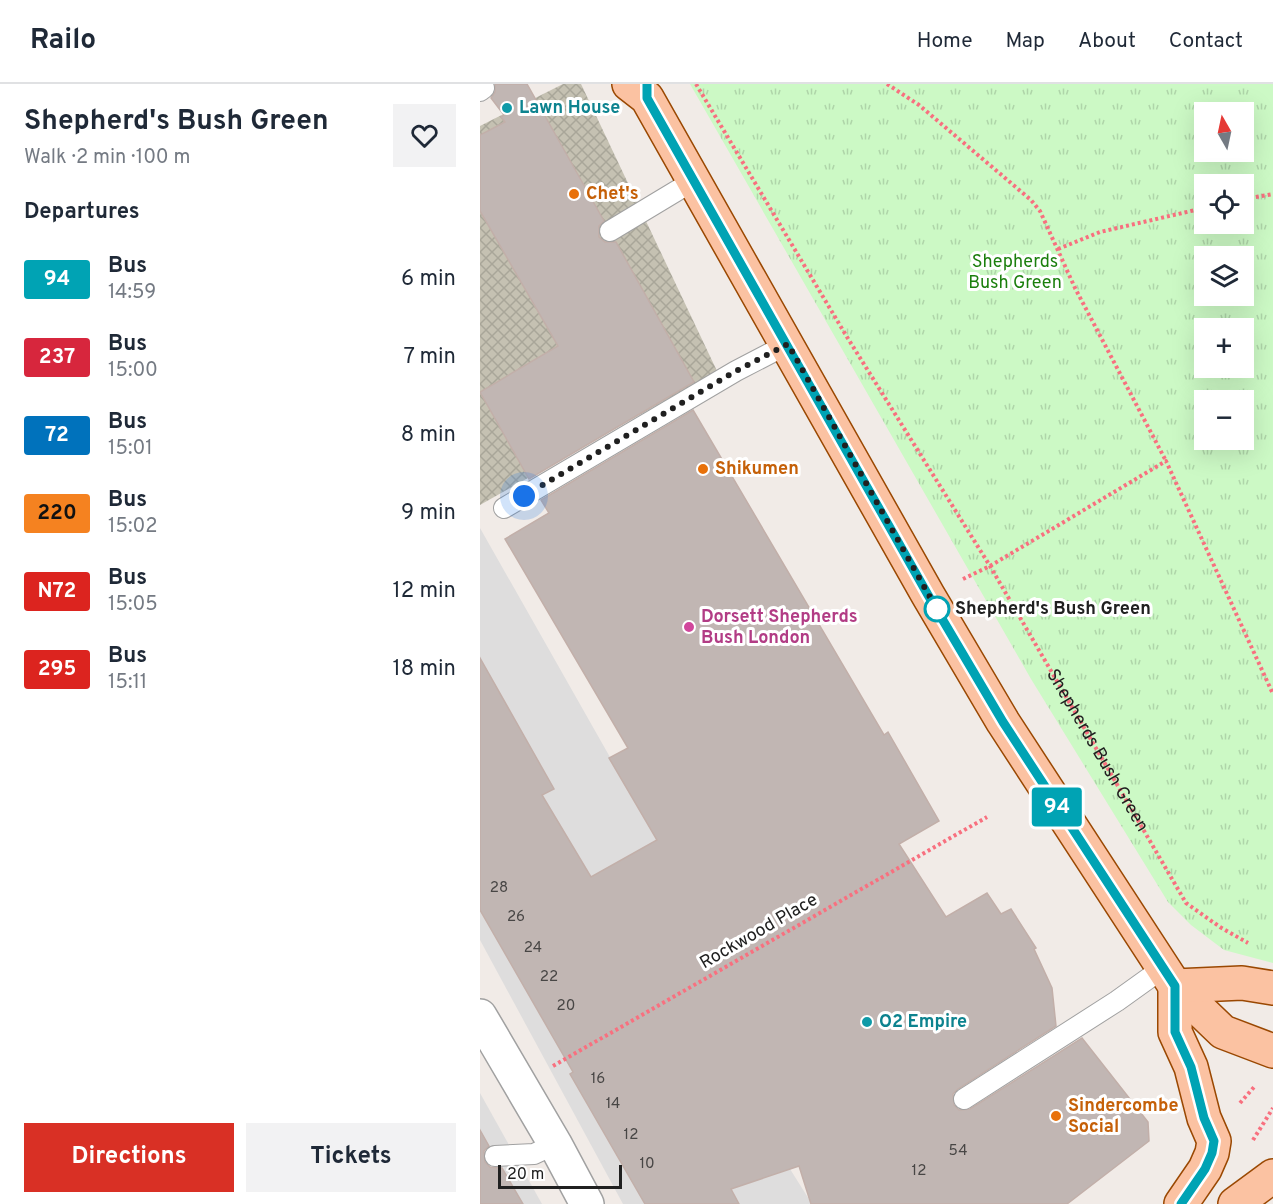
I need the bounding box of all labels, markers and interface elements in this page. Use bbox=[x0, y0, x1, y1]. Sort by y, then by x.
text: Railo bbox=[30, 23, 96, 59]
text: Home bbox=[917, 28, 973, 55]
text: Map bbox=[1006, 28, 1045, 55]
text: About bbox=[1078, 28, 1136, 55]
text: Contact bbox=[1169, 28, 1243, 55]
place label: Lawn House bbox=[519, 97, 620, 120]
marker: Lawn House bbox=[500, 101, 514, 115]
north arrow bbox=[1194, 102, 1254, 162]
map controls bbox=[1194, 102, 1254, 450]
text: Shepherd's Bush Green bbox=[24, 104, 329, 140]
button: heart bbox=[393, 104, 456, 167]
text: Walk · 2 min · 100 m bbox=[24, 145, 190, 171]
button: locate bbox=[1194, 174, 1254, 234]
place label: Chet's bbox=[586, 183, 639, 206]
marker: Chet's bbox=[567, 187, 581, 201]
text: Departures bbox=[24, 199, 140, 226]
button: layers bbox=[1194, 246, 1254, 306]
park label: Shepherds Bush Green bbox=[968, 251, 1062, 295]
text: Bus bbox=[108, 253, 147, 280]
text: 94 bbox=[44, 266, 70, 293]
text: 6 min bbox=[401, 266, 456, 293]
text: 14:59 bbox=[108, 280, 156, 306]
button: + bbox=[1194, 318, 1254, 378]
text: Bus bbox=[108, 331, 147, 358]
text: 237 bbox=[39, 344, 75, 371]
text: 7 min bbox=[404, 344, 456, 371]
text: 15:00 bbox=[108, 358, 158, 384]
button: − bbox=[1194, 390, 1254, 450]
text: Bus bbox=[108, 409, 147, 436]
text: 72 bbox=[45, 422, 69, 449]
text: 8 min bbox=[401, 422, 456, 449]
text: 15:01 bbox=[108, 436, 153, 462]
place label: Shikumen bbox=[715, 458, 799, 481]
marker: Shikumen bbox=[696, 462, 710, 476]
your location bbox=[509, 481, 539, 511]
text: Bus bbox=[108, 487, 147, 514]
text: 220 bbox=[37, 500, 77, 527]
text: 9 min bbox=[401, 500, 456, 527]
text: 15:02 bbox=[108, 514, 157, 540]
text: Bus bbox=[108, 565, 147, 592]
text: N72 bbox=[38, 578, 76, 605]
text: 12 min bbox=[393, 578, 456, 605]
text: 15:05 bbox=[108, 592, 158, 618]
marker: Shepherd's Bush Green bbox=[924, 596, 950, 622]
place label: Shepherd's Bush Green bbox=[955, 598, 1151, 621]
place label: Dorsett Shepherds Bush London bbox=[701, 606, 858, 650]
marker: Dorsett Shepherds Bush London bbox=[682, 620, 696, 634]
text: Bus bbox=[108, 643, 147, 670]
text: 295 bbox=[38, 656, 76, 683]
text: 18 min bbox=[393, 656, 456, 683]
street label: Shepherds Bush Green bbox=[1041, 665, 1154, 836]
text: 15:11 bbox=[108, 670, 147, 696]
line badge: 94 bbox=[1030, 788, 1084, 826]
text: 94 bbox=[1044, 794, 1070, 821]
house number: 28 bbox=[490, 879, 508, 898]
street label: Rockwood Place bbox=[696, 889, 822, 975]
house number: 26 bbox=[507, 908, 525, 927]
house number: 24 bbox=[524, 939, 542, 958]
house number: 22 bbox=[540, 968, 558, 987]
house number: 20 bbox=[557, 997, 575, 1016]
place label: O2 Empire bbox=[879, 1011, 967, 1034]
marker: O2 Empire bbox=[860, 1015, 874, 1029]
house number: 16 bbox=[591, 1070, 605, 1089]
house number: 14 bbox=[606, 1095, 620, 1114]
place label: Sindercombe Social bbox=[1068, 1095, 1178, 1139]
marker: Sindercombe Social bbox=[1049, 1109, 1063, 1123]
button: Directions bbox=[24, 1123, 234, 1192]
button: Tickets bbox=[246, 1123, 456, 1192]
house number: 12 bbox=[624, 1126, 638, 1145]
house number: 54 bbox=[949, 1142, 967, 1161]
house number: 10 bbox=[639, 1155, 655, 1174]
scale bar bbox=[498, 1162, 622, 1190]
house number: 12 bbox=[912, 1162, 926, 1181]
text: 20 m bbox=[507, 1165, 544, 1185]

